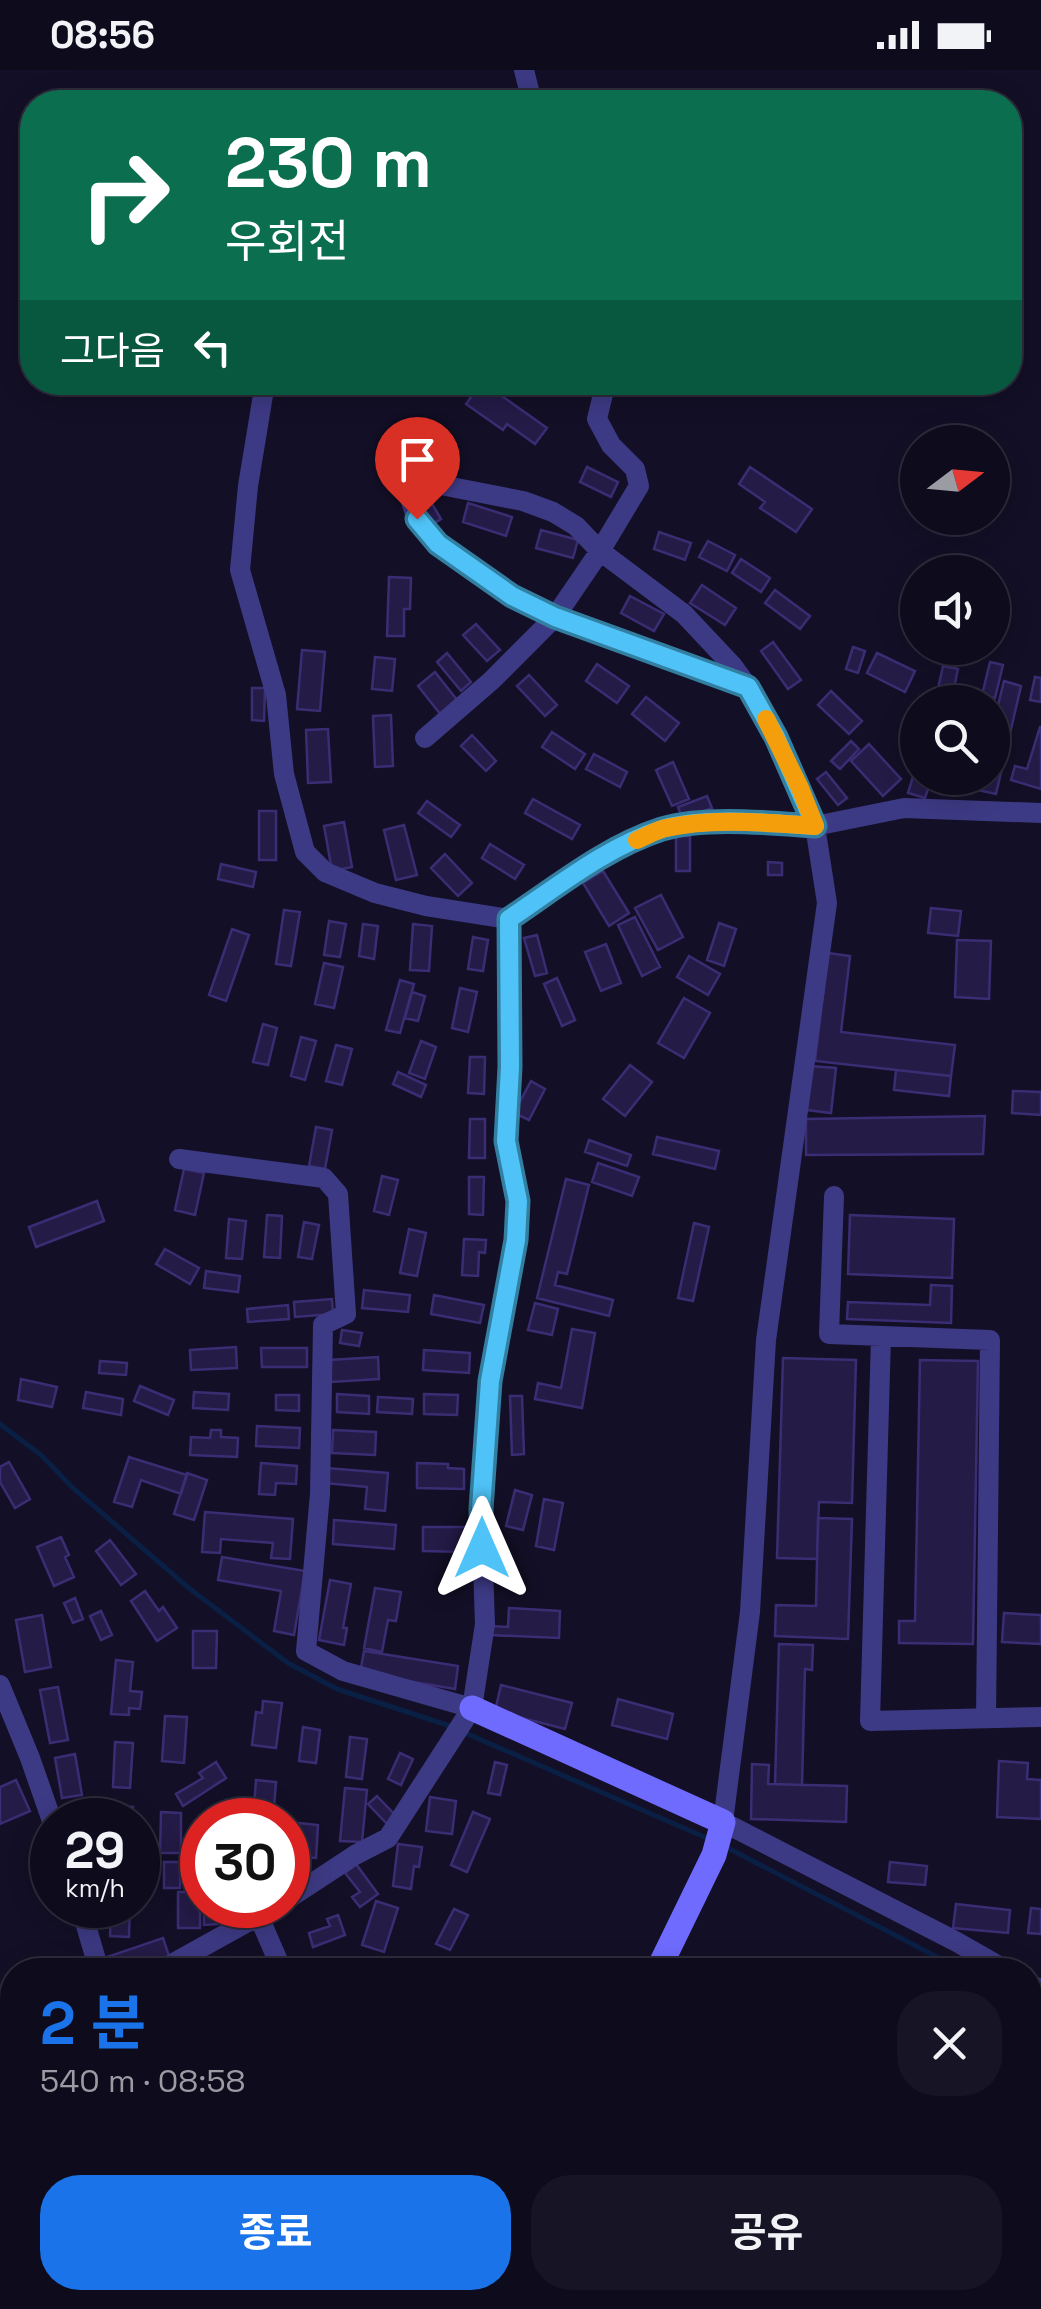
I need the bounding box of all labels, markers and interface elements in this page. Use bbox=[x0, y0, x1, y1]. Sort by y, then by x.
text: 08:56 bbox=[50, 11, 155, 59]
text: 230 m bbox=[225, 118, 432, 207]
icon: right bbox=[60, 130, 190, 260]
text: 우회전 bbox=[225, 213, 349, 270]
icon: left bbox=[185, 320, 240, 375]
text: 그다음 bbox=[60, 327, 165, 375]
pin bbox=[375, 417, 460, 520]
north arrow bbox=[900, 425, 1010, 535]
map controls bbox=[900, 425, 1010, 795]
icon: arrive bbox=[390, 432, 445, 487]
button: sound bbox=[900, 555, 1010, 665]
button: search bbox=[900, 685, 1010, 795]
position arrow bbox=[430, 1496, 534, 1600]
speed limit sign: 30 bbox=[180, 1798, 310, 1928]
text: 29 bbox=[65, 1819, 125, 1883]
text: km/h bbox=[65, 1872, 125, 1904]
text: 2 분 bbox=[40, 1985, 146, 2062]
button: close bbox=[897, 1991, 1002, 2096]
text: 540 m · 08:58 bbox=[40, 2061, 246, 2101]
button: 종료 bbox=[40, 2175, 511, 2290]
button: 공유 bbox=[531, 2175, 1002, 2290]

